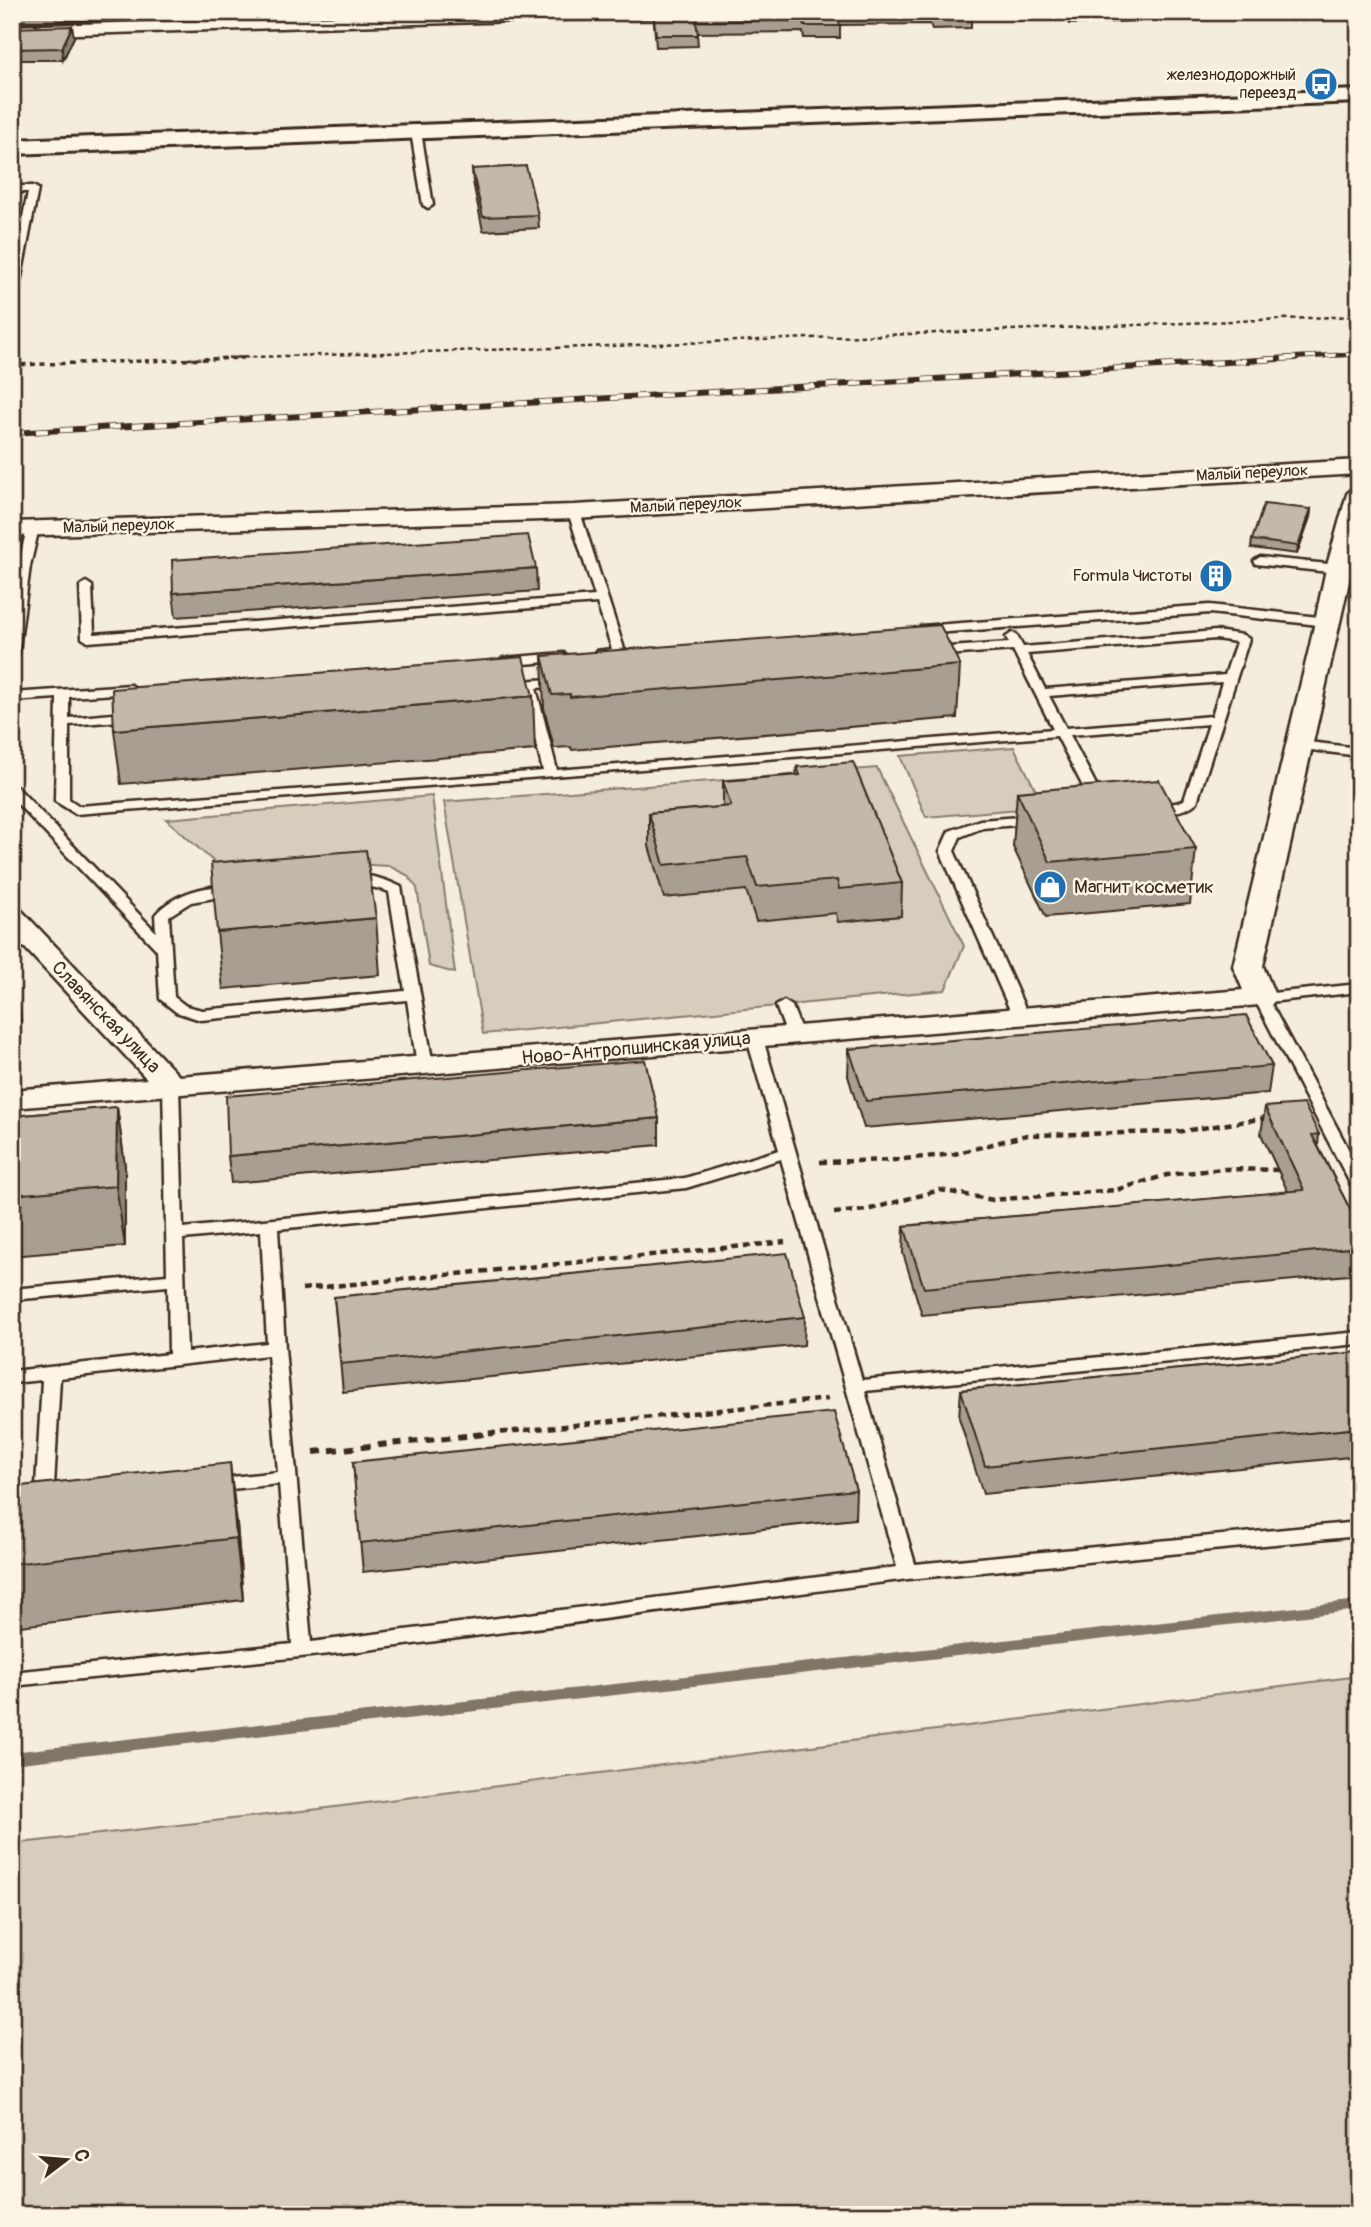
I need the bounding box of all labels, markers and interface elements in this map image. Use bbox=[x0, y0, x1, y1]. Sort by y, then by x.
place label: железнодорожный переезд bbox=[1167, 65, 1296, 103]
bus stop icon: железнодорожный переезд bbox=[1302, 65, 1340, 103]
street label: Малый переулок bbox=[1195, 460, 1309, 486]
street label: Малый переулок bbox=[629, 492, 743, 518]
street label: Малый переулок bbox=[62, 514, 176, 538]
building icon: Formula Чистоты bbox=[1197, 557, 1235, 595]
place label: Formula Чистоты bbox=[1072, 566, 1192, 586]
shop icon: Магнит косметик bbox=[1031, 868, 1069, 906]
place label: Магнит косметик bbox=[1074, 875, 1214, 899]
street label: Славянская улица bbox=[46, 956, 166, 1078]
street label: Ново-Антропшинская улица bbox=[520, 1026, 752, 1070]
north arrow bbox=[32, 2126, 102, 2196]
text: С bbox=[68, 2147, 95, 2165]

